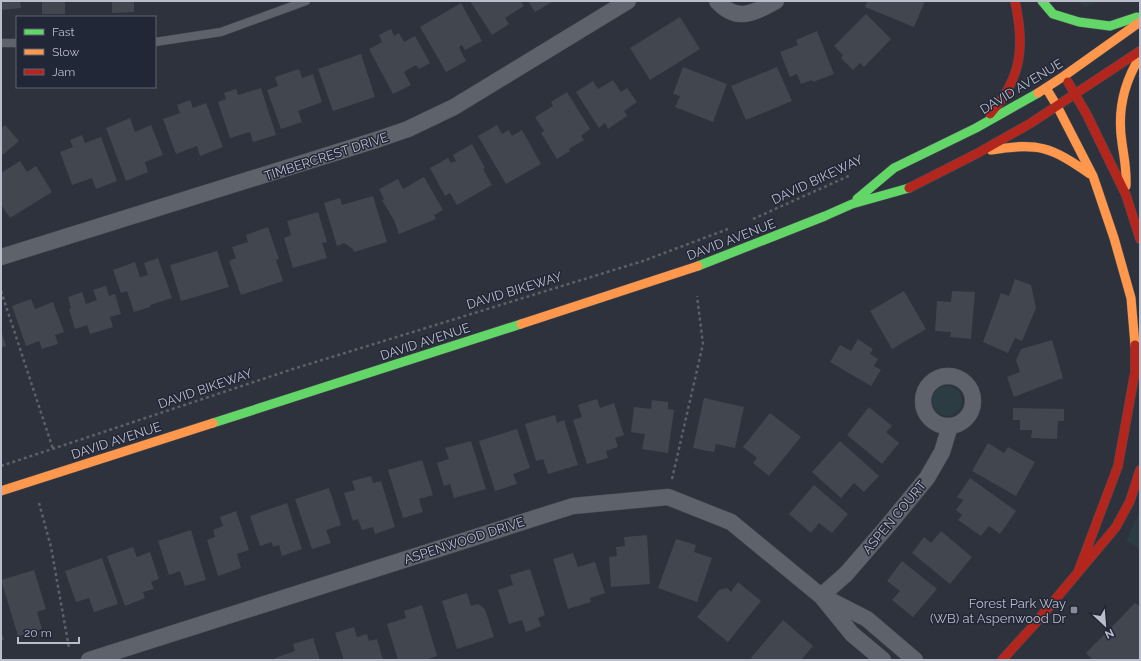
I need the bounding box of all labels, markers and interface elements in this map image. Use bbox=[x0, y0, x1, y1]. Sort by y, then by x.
legend bbox=[16, 16, 156, 88]
text: Fast bbox=[52, 25, 75, 39]
text: Slow bbox=[52, 45, 79, 59]
street label: DAVID AVENUE bbox=[977, 56, 1065, 117]
text: Jam bbox=[52, 65, 75, 79]
street label: TIMBERCREST DRIVE bbox=[262, 129, 390, 184]
street label: DAVID BIKEWAY bbox=[769, 152, 866, 207]
street label: DAVID AVENUE bbox=[685, 216, 778, 263]
street label: DAVID BIKEWAY bbox=[465, 269, 564, 312]
street label: DAVID AVENUE bbox=[378, 320, 472, 363]
street label: DAVID BIKEWAY bbox=[156, 365, 255, 412]
street label: DAVID AVENUE bbox=[69, 419, 163, 462]
street label: ASPEN COURT bbox=[860, 478, 929, 557]
street label: ASPENWOOD DRIVE bbox=[402, 514, 526, 567]
place label: Forest Park Way (WB) at Aspenwood Dr bbox=[930, 596, 1066, 626]
marker: Forest Park Way (WB) at Aspenwood Dr bbox=[1069, 605, 1079, 615]
north arrow bbox=[1085, 605, 1125, 645]
scale bar bbox=[18, 619, 79, 645]
text: 20 m bbox=[24, 626, 52, 640]
text: N bbox=[1103, 626, 1116, 641]

